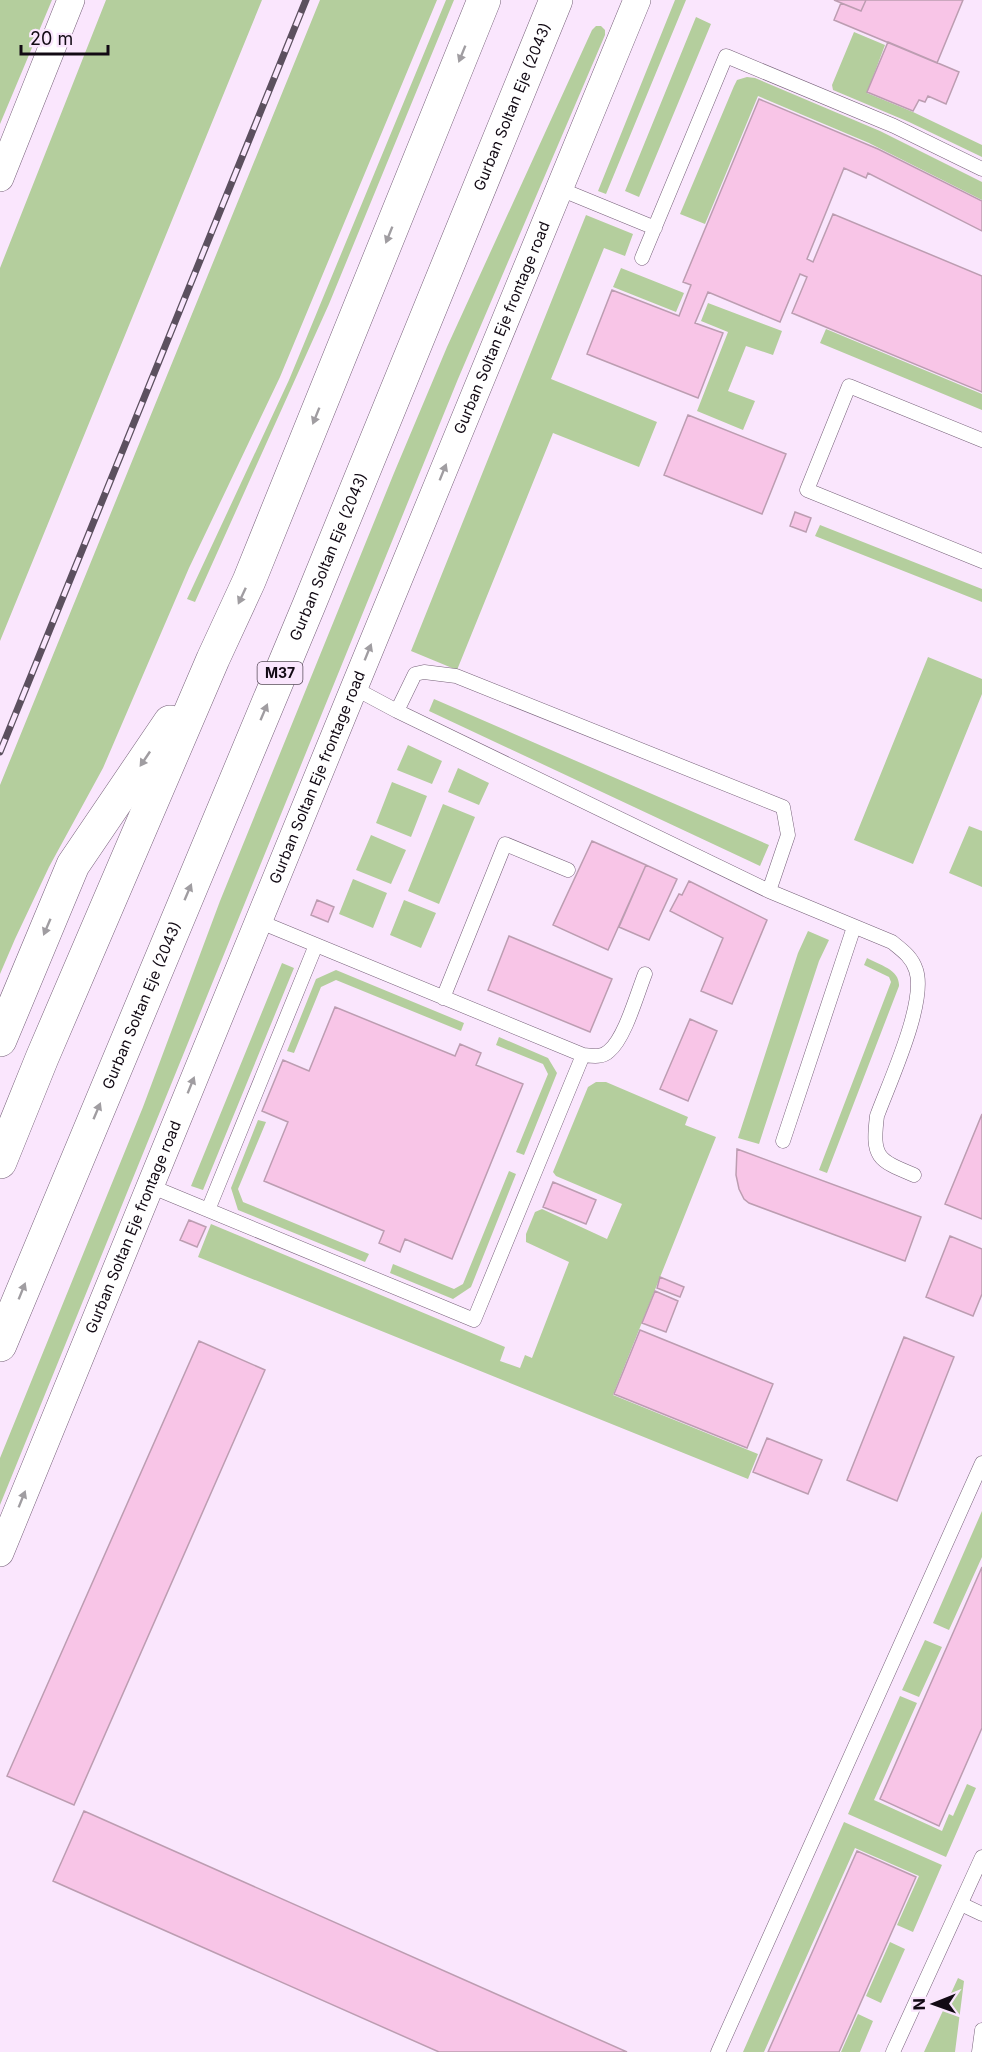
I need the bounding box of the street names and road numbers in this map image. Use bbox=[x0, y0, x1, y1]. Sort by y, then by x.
street label: Gurban Soltan Eje (2043) bbox=[469, 20, 555, 194]
street label: Gurban Soltan Eje frontage road bbox=[449, 219, 554, 437]
street label: Gurban Soltan Eje (2043) bbox=[285, 470, 371, 643]
road number: M37 bbox=[258, 662, 302, 684]
street label: Gurban Soltan Eje frontage road bbox=[265, 668, 369, 886]
street label: Gurban Soltan Eje (2043) bbox=[98, 918, 185, 1092]
street label: Gurban Soltan Eje frontage road bbox=[81, 1118, 185, 1336]

